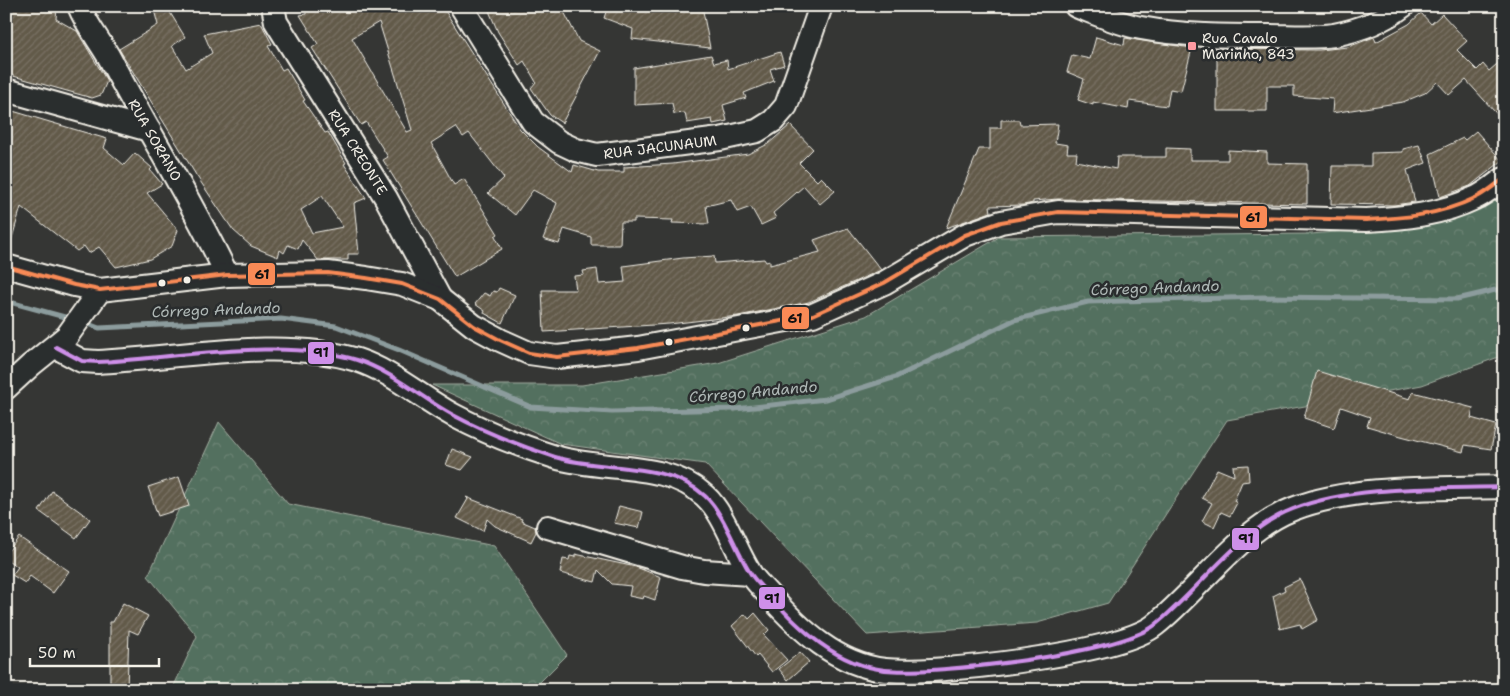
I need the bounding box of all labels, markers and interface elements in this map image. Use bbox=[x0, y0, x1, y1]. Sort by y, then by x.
place label: Rua Cavalo Marinho, 843 bbox=[1202, 29, 1295, 63]
marker: Rua Cavalo Marinho, 843 bbox=[1186, 40, 1198, 52]
street label: RUA SORANO bbox=[124, 96, 186, 184]
street label: RUA CREONTE bbox=[324, 106, 392, 198]
street label: RUA JACUNAUM bbox=[602, 131, 718, 163]
line badge: 61 bbox=[1239, 205, 1268, 229]
text: 61 bbox=[1245, 208, 1261, 226]
line badge: 61 bbox=[247, 262, 276, 286]
text: 61 bbox=[254, 265, 270, 283]
unlabelled marker bbox=[182, 275, 192, 285]
water label: Córrego Andando bbox=[1090, 276, 1220, 300]
unlabelled marker bbox=[157, 278, 167, 288]
water label: Córrego Andando bbox=[151, 298, 281, 322]
line badge: 61 bbox=[781, 306, 810, 330]
text: 61 bbox=[787, 309, 803, 327]
unlabelled marker bbox=[741, 323, 751, 333]
unlabelled marker bbox=[664, 337, 674, 347]
line badge: 91 bbox=[307, 341, 335, 365]
text: 91 bbox=[313, 343, 329, 361]
water label: Córrego Andando bbox=[688, 376, 818, 408]
line badge: 91 bbox=[1231, 527, 1260, 551]
text: 91 bbox=[1238, 529, 1254, 547]
line badge: 91 bbox=[758, 586, 786, 610]
text: 91 bbox=[764, 589, 780, 607]
scale bar bbox=[30, 636, 159, 668]
text: 50 m bbox=[38, 643, 76, 663]

